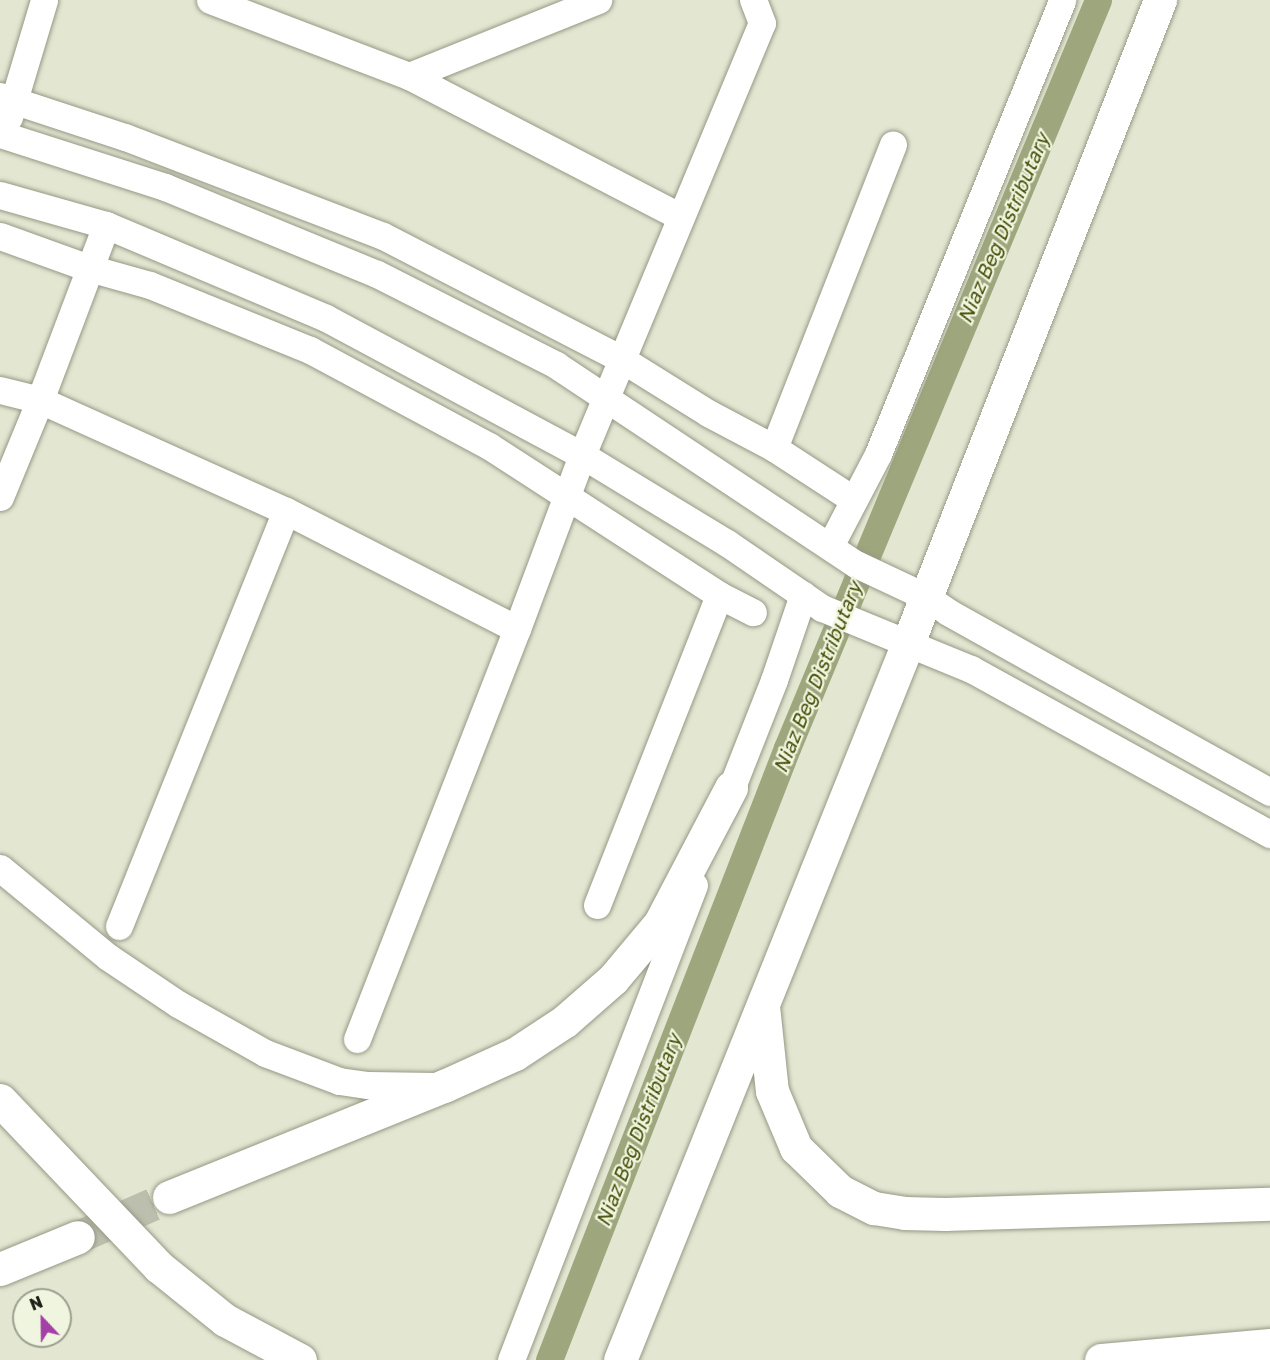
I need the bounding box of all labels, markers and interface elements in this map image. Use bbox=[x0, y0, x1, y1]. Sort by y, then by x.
water label: Niaz Beg Distributary bbox=[952, 130, 1054, 326]
water label: Niaz Beg Distributary bbox=[768, 578, 866, 776]
water label: Niaz Beg Distributary bbox=[590, 1031, 686, 1229]
north arrow bbox=[12, 1288, 72, 1348]
text: N bbox=[27, 1292, 45, 1315]

